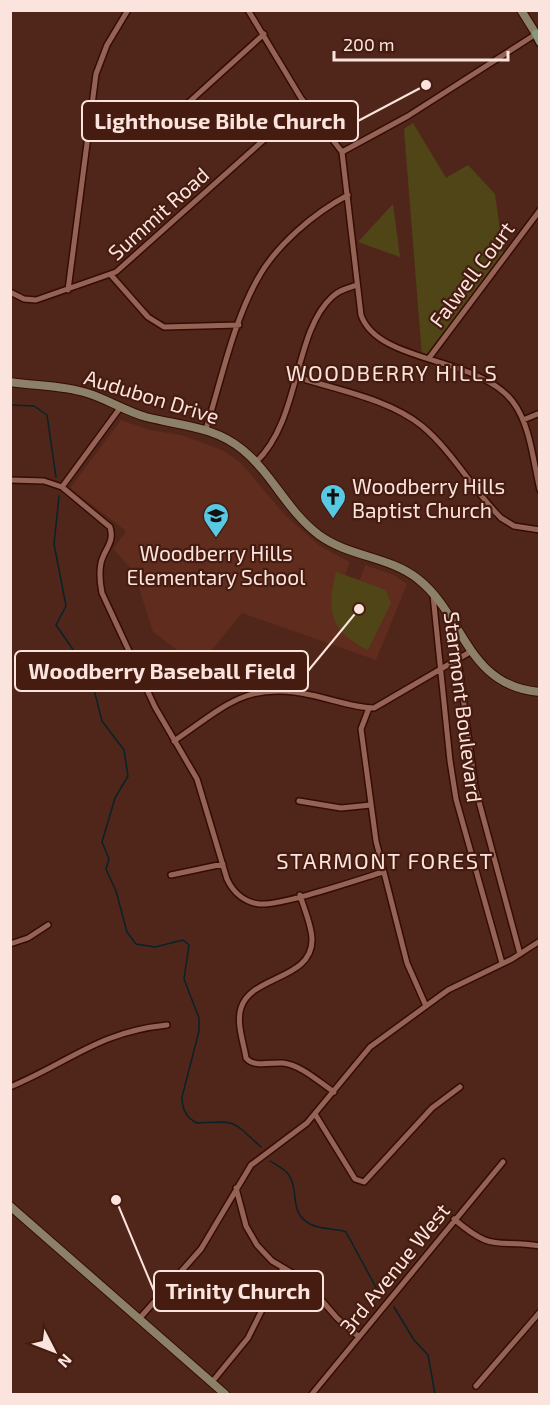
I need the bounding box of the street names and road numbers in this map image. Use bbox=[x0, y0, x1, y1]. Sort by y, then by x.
street label: Summit Road bbox=[103, 161, 213, 265]
street label: Falwell Court bbox=[423, 216, 519, 332]
street label: Audubon Drive bbox=[82, 364, 222, 428]
street label: Starmont Boulevard bbox=[440, 610, 488, 804]
street label: 3rd Avenue West bbox=[334, 1198, 454, 1338]

